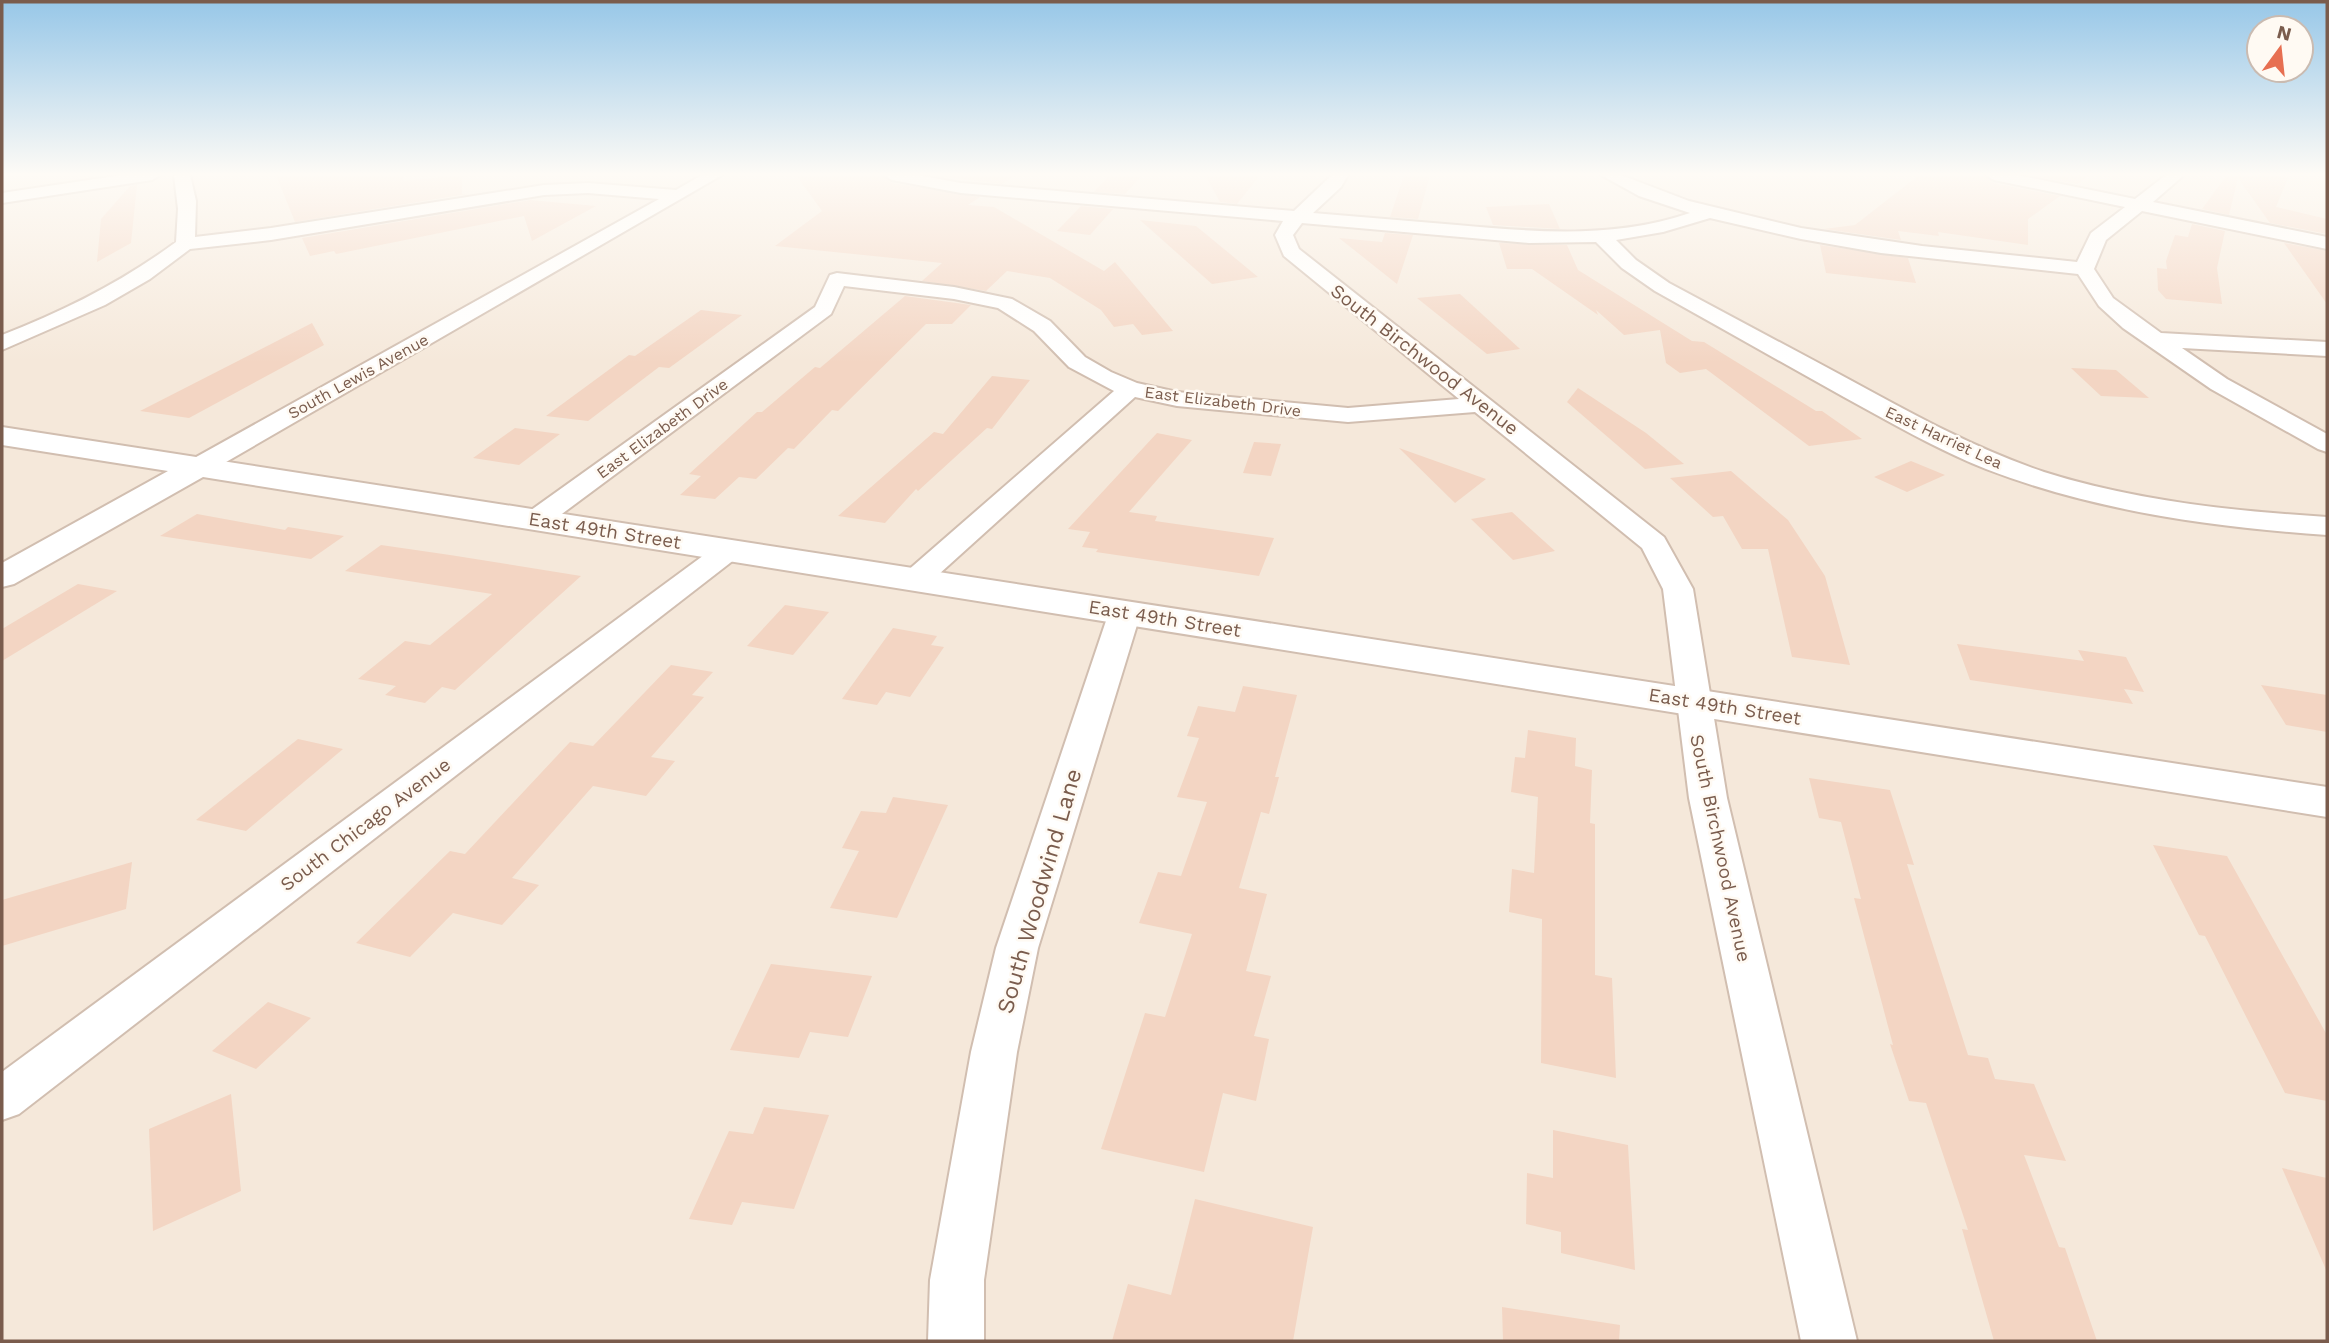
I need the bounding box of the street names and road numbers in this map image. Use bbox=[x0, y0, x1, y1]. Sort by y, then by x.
street label: South Birchwood Avenue bbox=[1326, 279, 1523, 440]
street label: South Lewis Avenue bbox=[285, 330, 432, 423]
street label: East Elizabeth Drive bbox=[593, 374, 732, 482]
street label: East Elizabeth Drive bbox=[1144, 382, 1302, 421]
street label: East Harriet Lea bbox=[1882, 402, 2005, 473]
street label: East 49th Street bbox=[527, 507, 683, 554]
street label: East 49th Street bbox=[1087, 595, 1243, 642]
street label: East 49th Street bbox=[1647, 683, 1803, 730]
street label: South Birchwood Avenue bbox=[1685, 732, 1756, 964]
street label: South Chicago Avenue bbox=[276, 753, 455, 896]
street label: South Woodwind Lane bbox=[992, 766, 1087, 1017]

